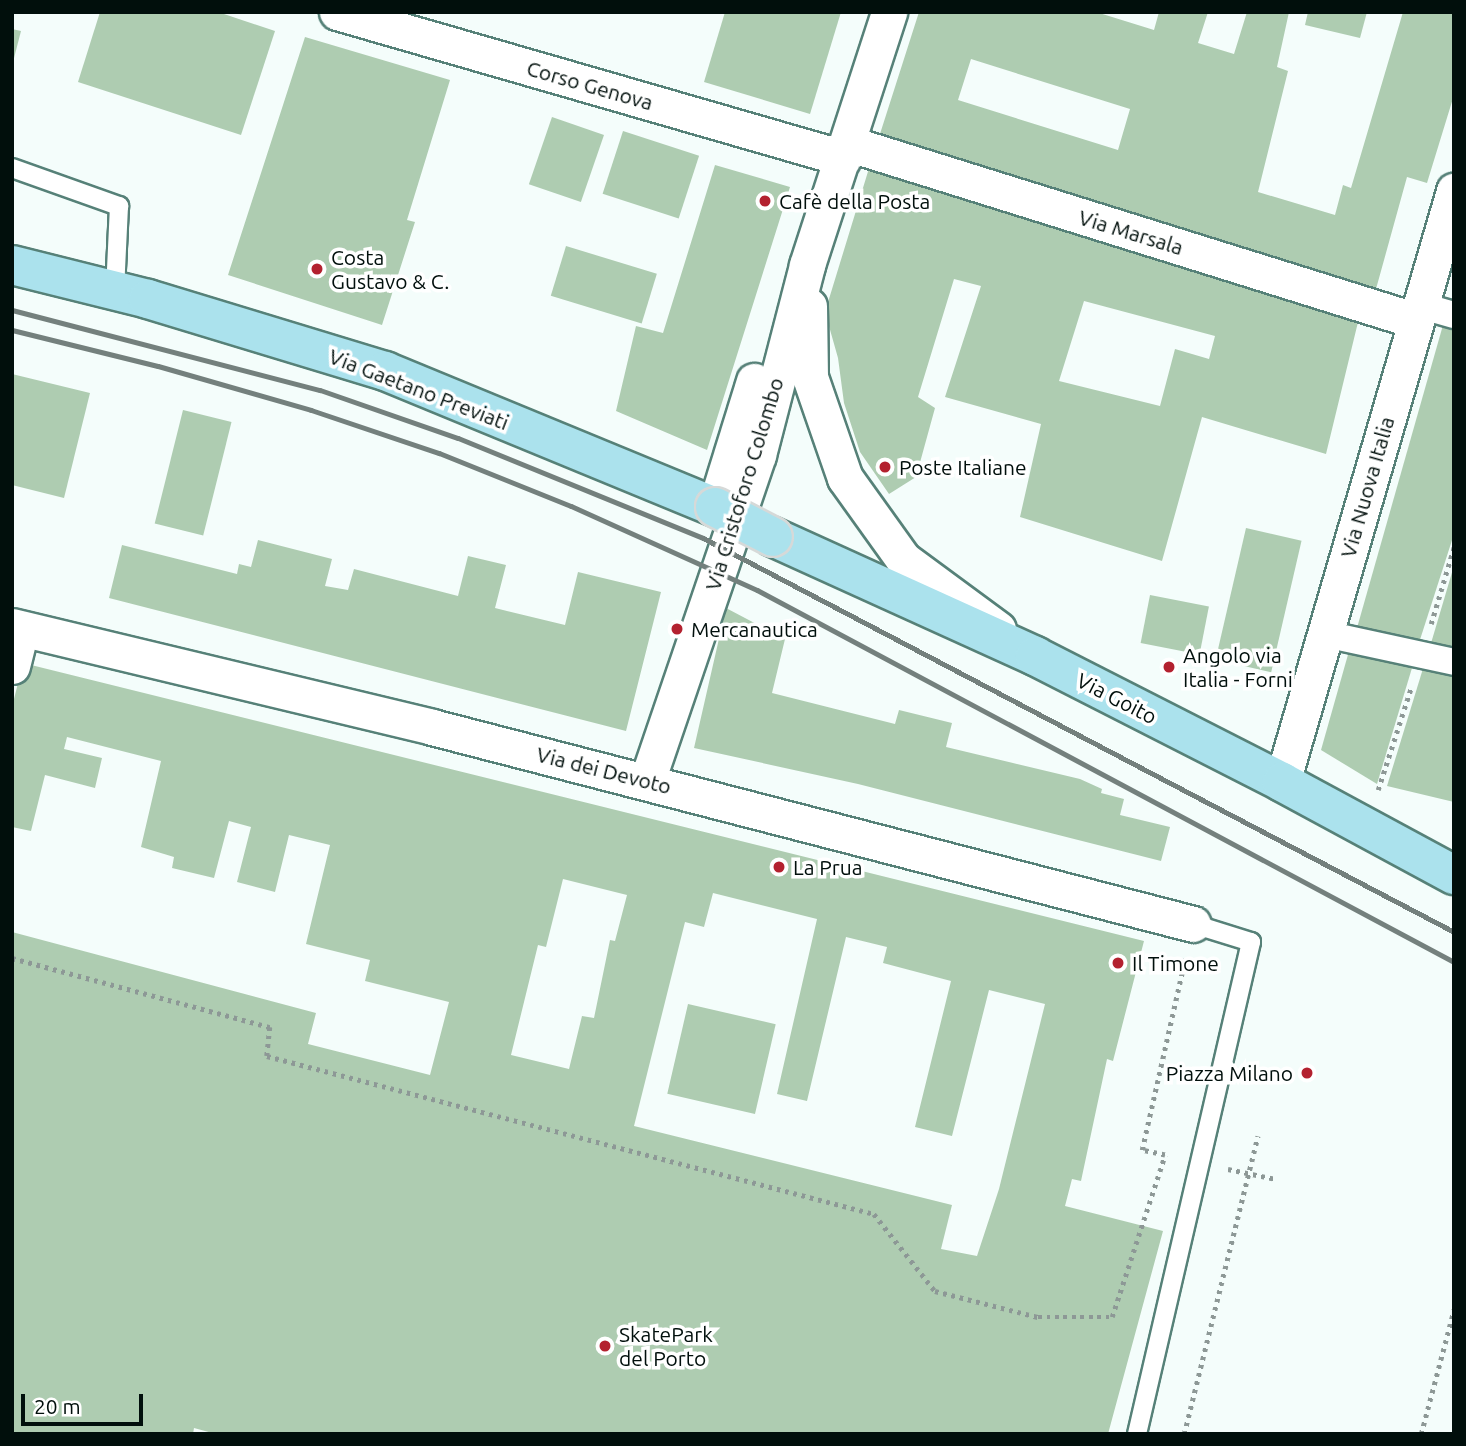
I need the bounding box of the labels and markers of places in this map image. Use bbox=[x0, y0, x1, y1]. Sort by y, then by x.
place label: Cafè della Posta bbox=[779, 188, 930, 214]
marker: Cafè della Posta bbox=[757, 193, 773, 209]
place label: Costa Gustavo & C. bbox=[331, 244, 449, 294]
marker: Costa Gustavo & C. bbox=[309, 261, 325, 277]
place label: Poste Italiane bbox=[899, 454, 1027, 480]
marker: Poste Italiane bbox=[877, 459, 893, 475]
place label: Mercanautica bbox=[691, 616, 818, 642]
marker: Mercanautica bbox=[669, 621, 685, 637]
place label: Angolo via Italia - Forni bbox=[1183, 642, 1293, 692]
marker: Angolo via Italia - Forni bbox=[1161, 659, 1177, 675]
place label: La Prua bbox=[793, 854, 863, 880]
marker: La Prua bbox=[771, 859, 787, 875]
place label: Il Timone bbox=[1132, 950, 1219, 976]
marker: Il Timone bbox=[1110, 955, 1126, 971]
place label: Piazza Milano bbox=[1166, 1060, 1293, 1086]
marker: Piazza Milano bbox=[1299, 1065, 1315, 1081]
place label: SkatePark del Porto bbox=[619, 1321, 713, 1371]
marker: SkatePark del Porto bbox=[597, 1338, 613, 1354]

